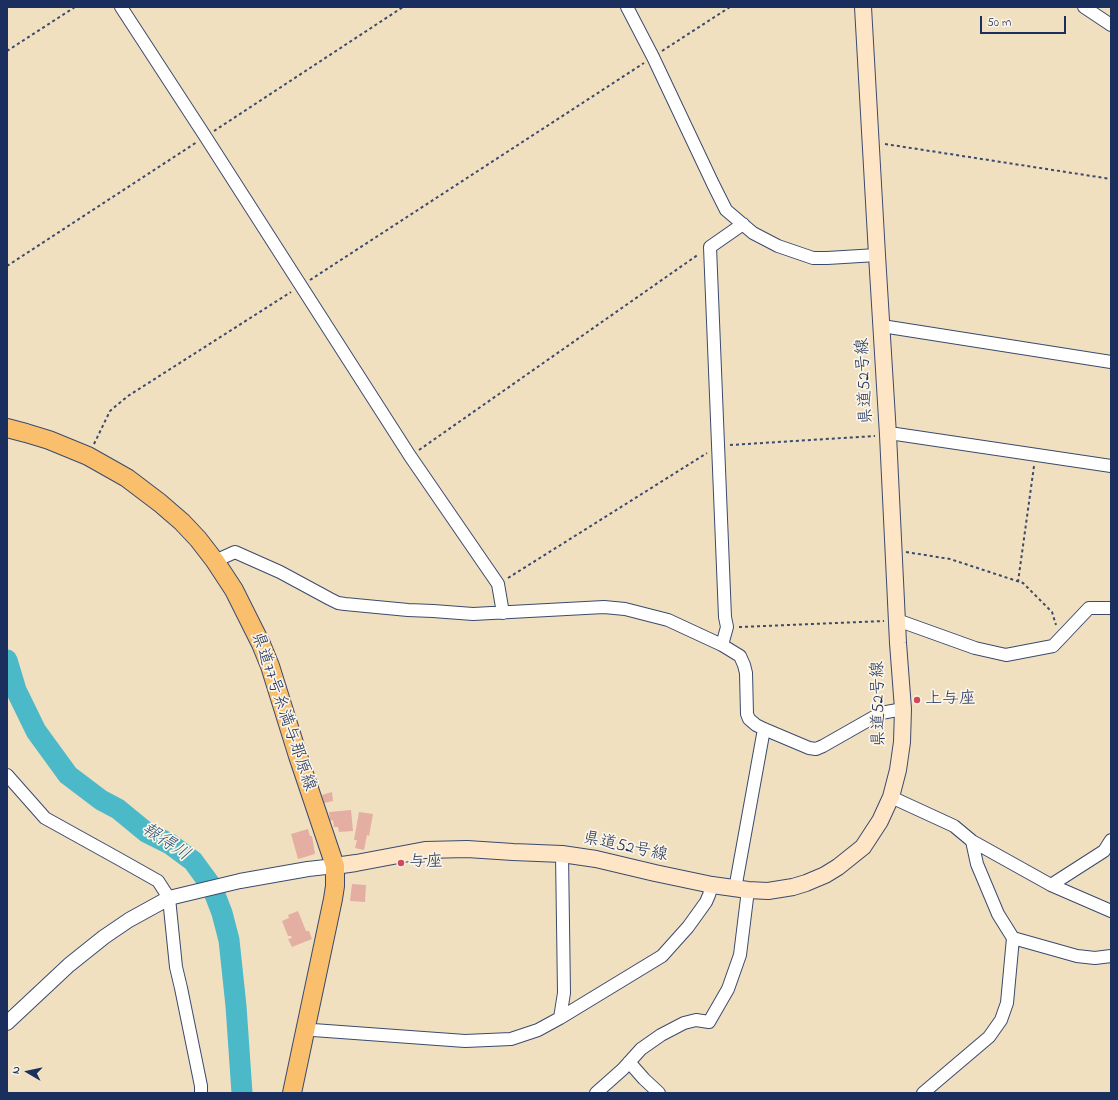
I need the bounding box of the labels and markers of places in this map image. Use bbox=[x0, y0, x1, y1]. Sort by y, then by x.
place label: 上与座 bbox=[925, 690, 976, 710]
marker: 上与座 bbox=[912, 695, 922, 705]
place label: 与座 bbox=[409, 853, 443, 873]
marker: 与座 bbox=[396, 858, 406, 868]

